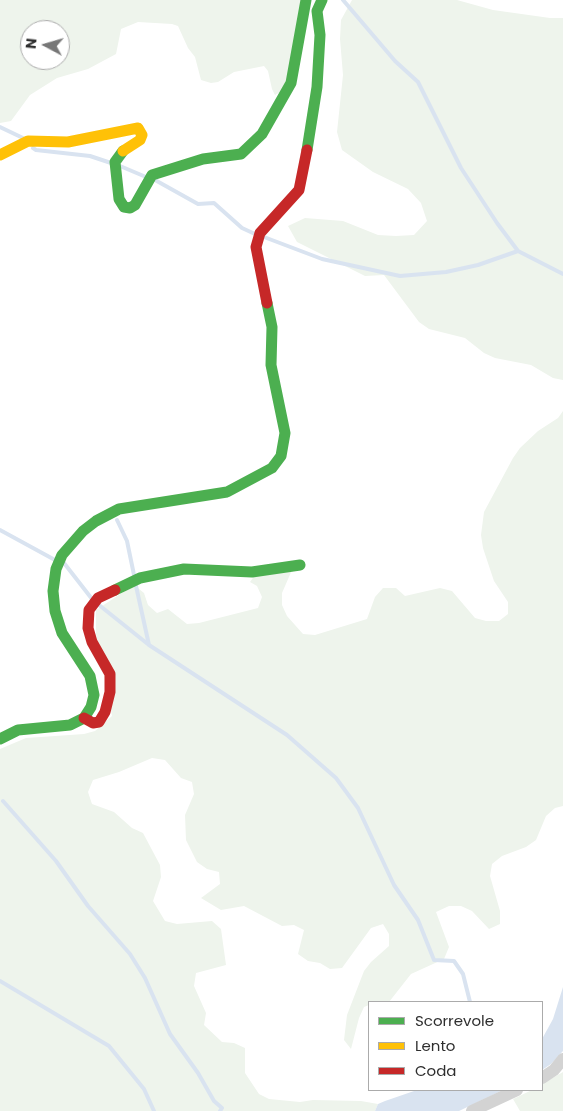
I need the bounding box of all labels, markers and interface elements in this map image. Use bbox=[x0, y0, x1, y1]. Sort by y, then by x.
north arrow bbox=[20, 20, 70, 70]
text: N bbox=[21, 37, 42, 50]
legend bbox=[368, 1001, 543, 1091]
text: Scorrevole bbox=[415, 1010, 494, 1031]
text: Lento bbox=[415, 1035, 455, 1056]
text: Coda bbox=[415, 1060, 456, 1081]

